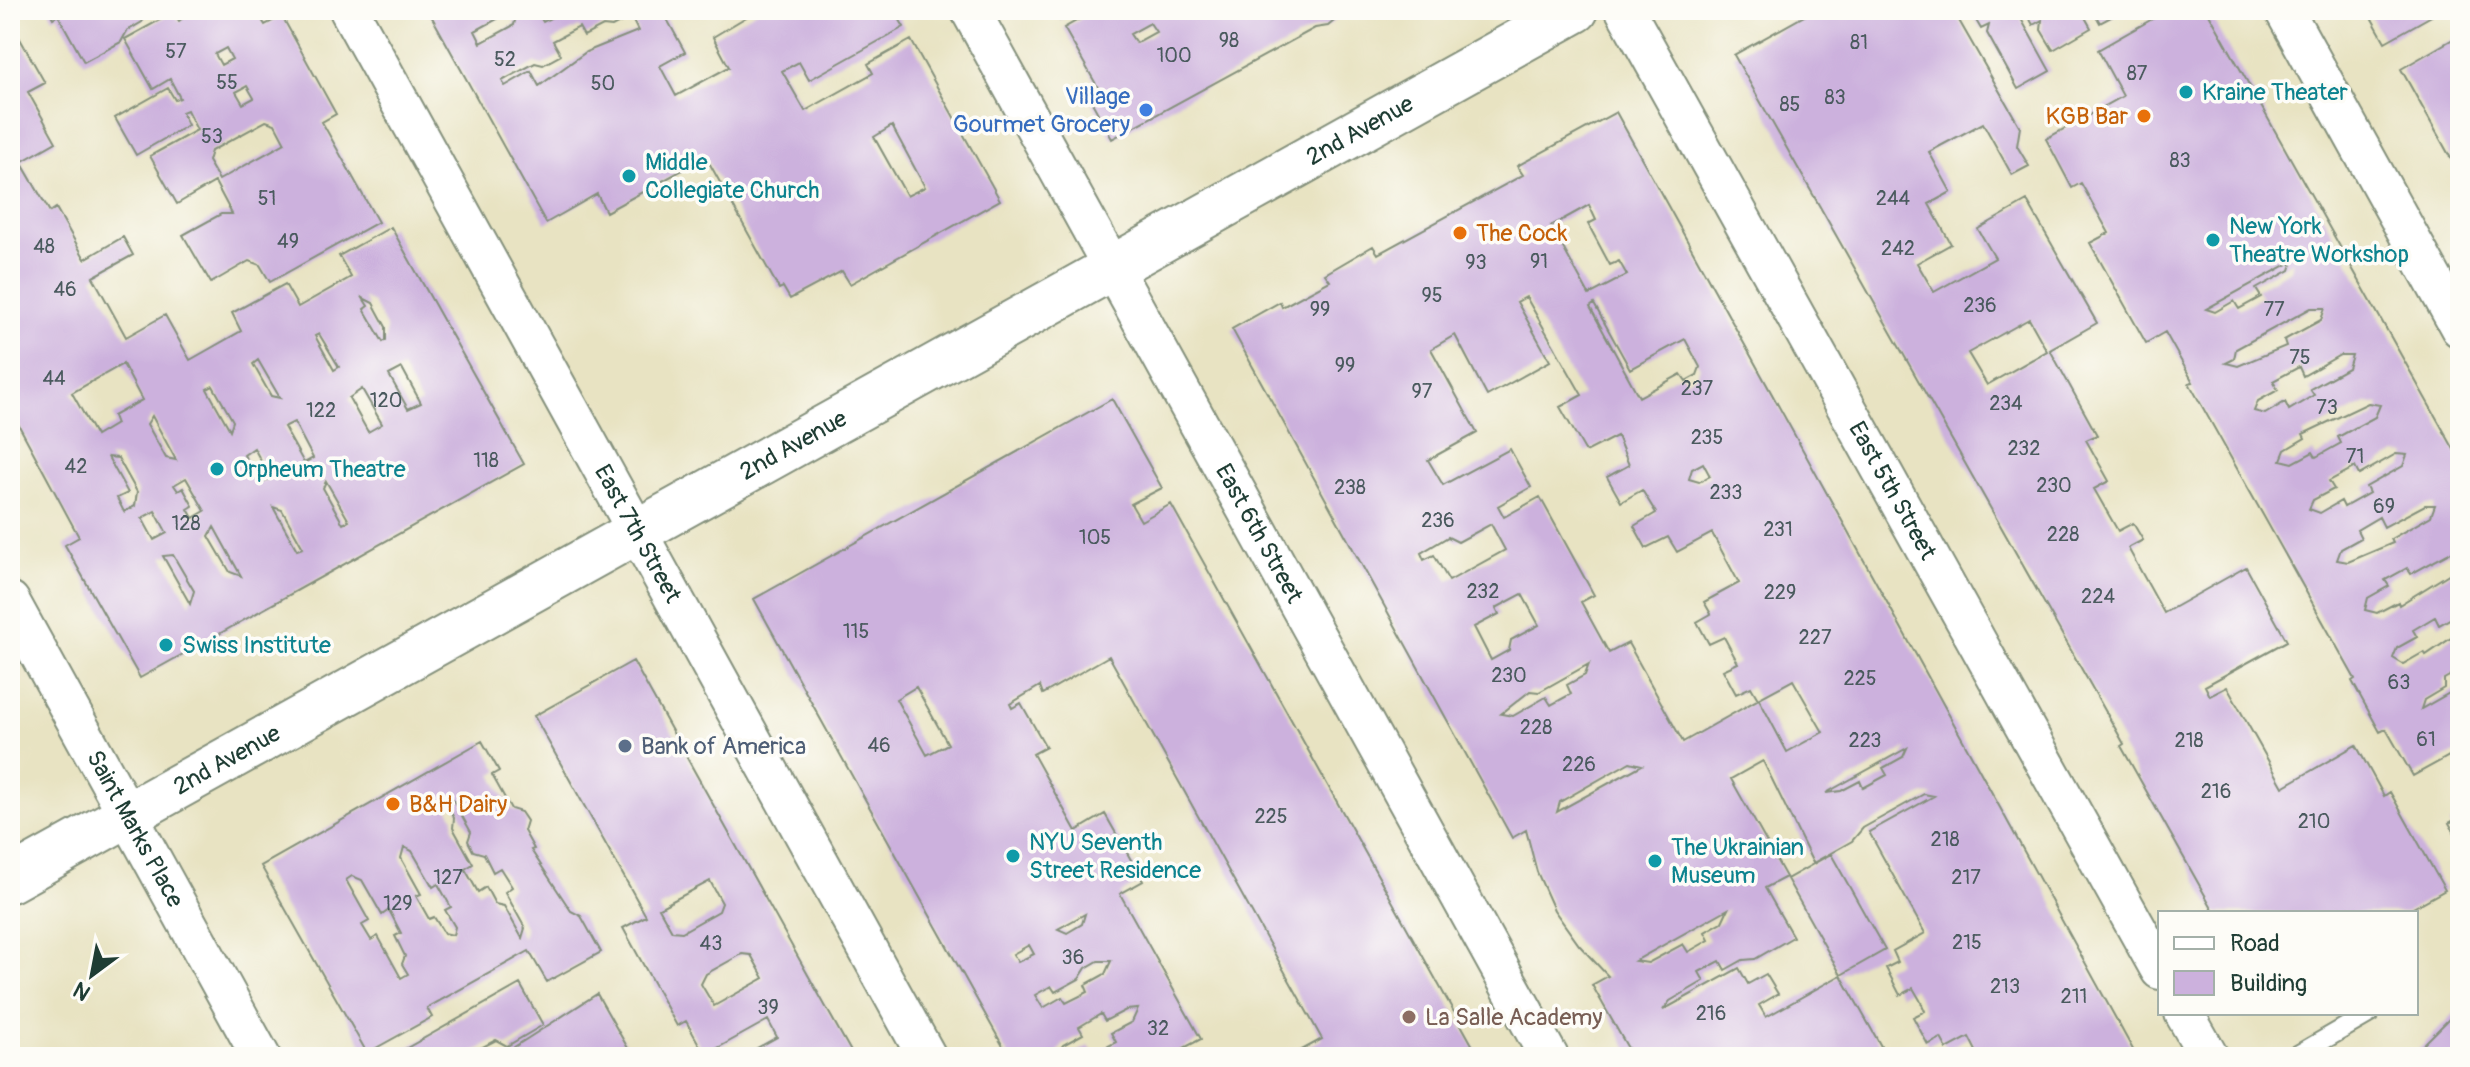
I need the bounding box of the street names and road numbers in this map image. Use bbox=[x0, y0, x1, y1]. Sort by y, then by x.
street label: 2nd Avenue bbox=[1301, 89, 1418, 171]
street label: 2nd Avenue bbox=[735, 404, 852, 486]
street label: East 5th Street bbox=[1843, 416, 1943, 565]
street label: East 7th Street bbox=[588, 459, 688, 608]
street label: East 6th Street bbox=[1209, 459, 1310, 608]
street label: 2nd Avenue bbox=[168, 718, 285, 801]
street label: Saint Marks Place bbox=[81, 745, 190, 912]

